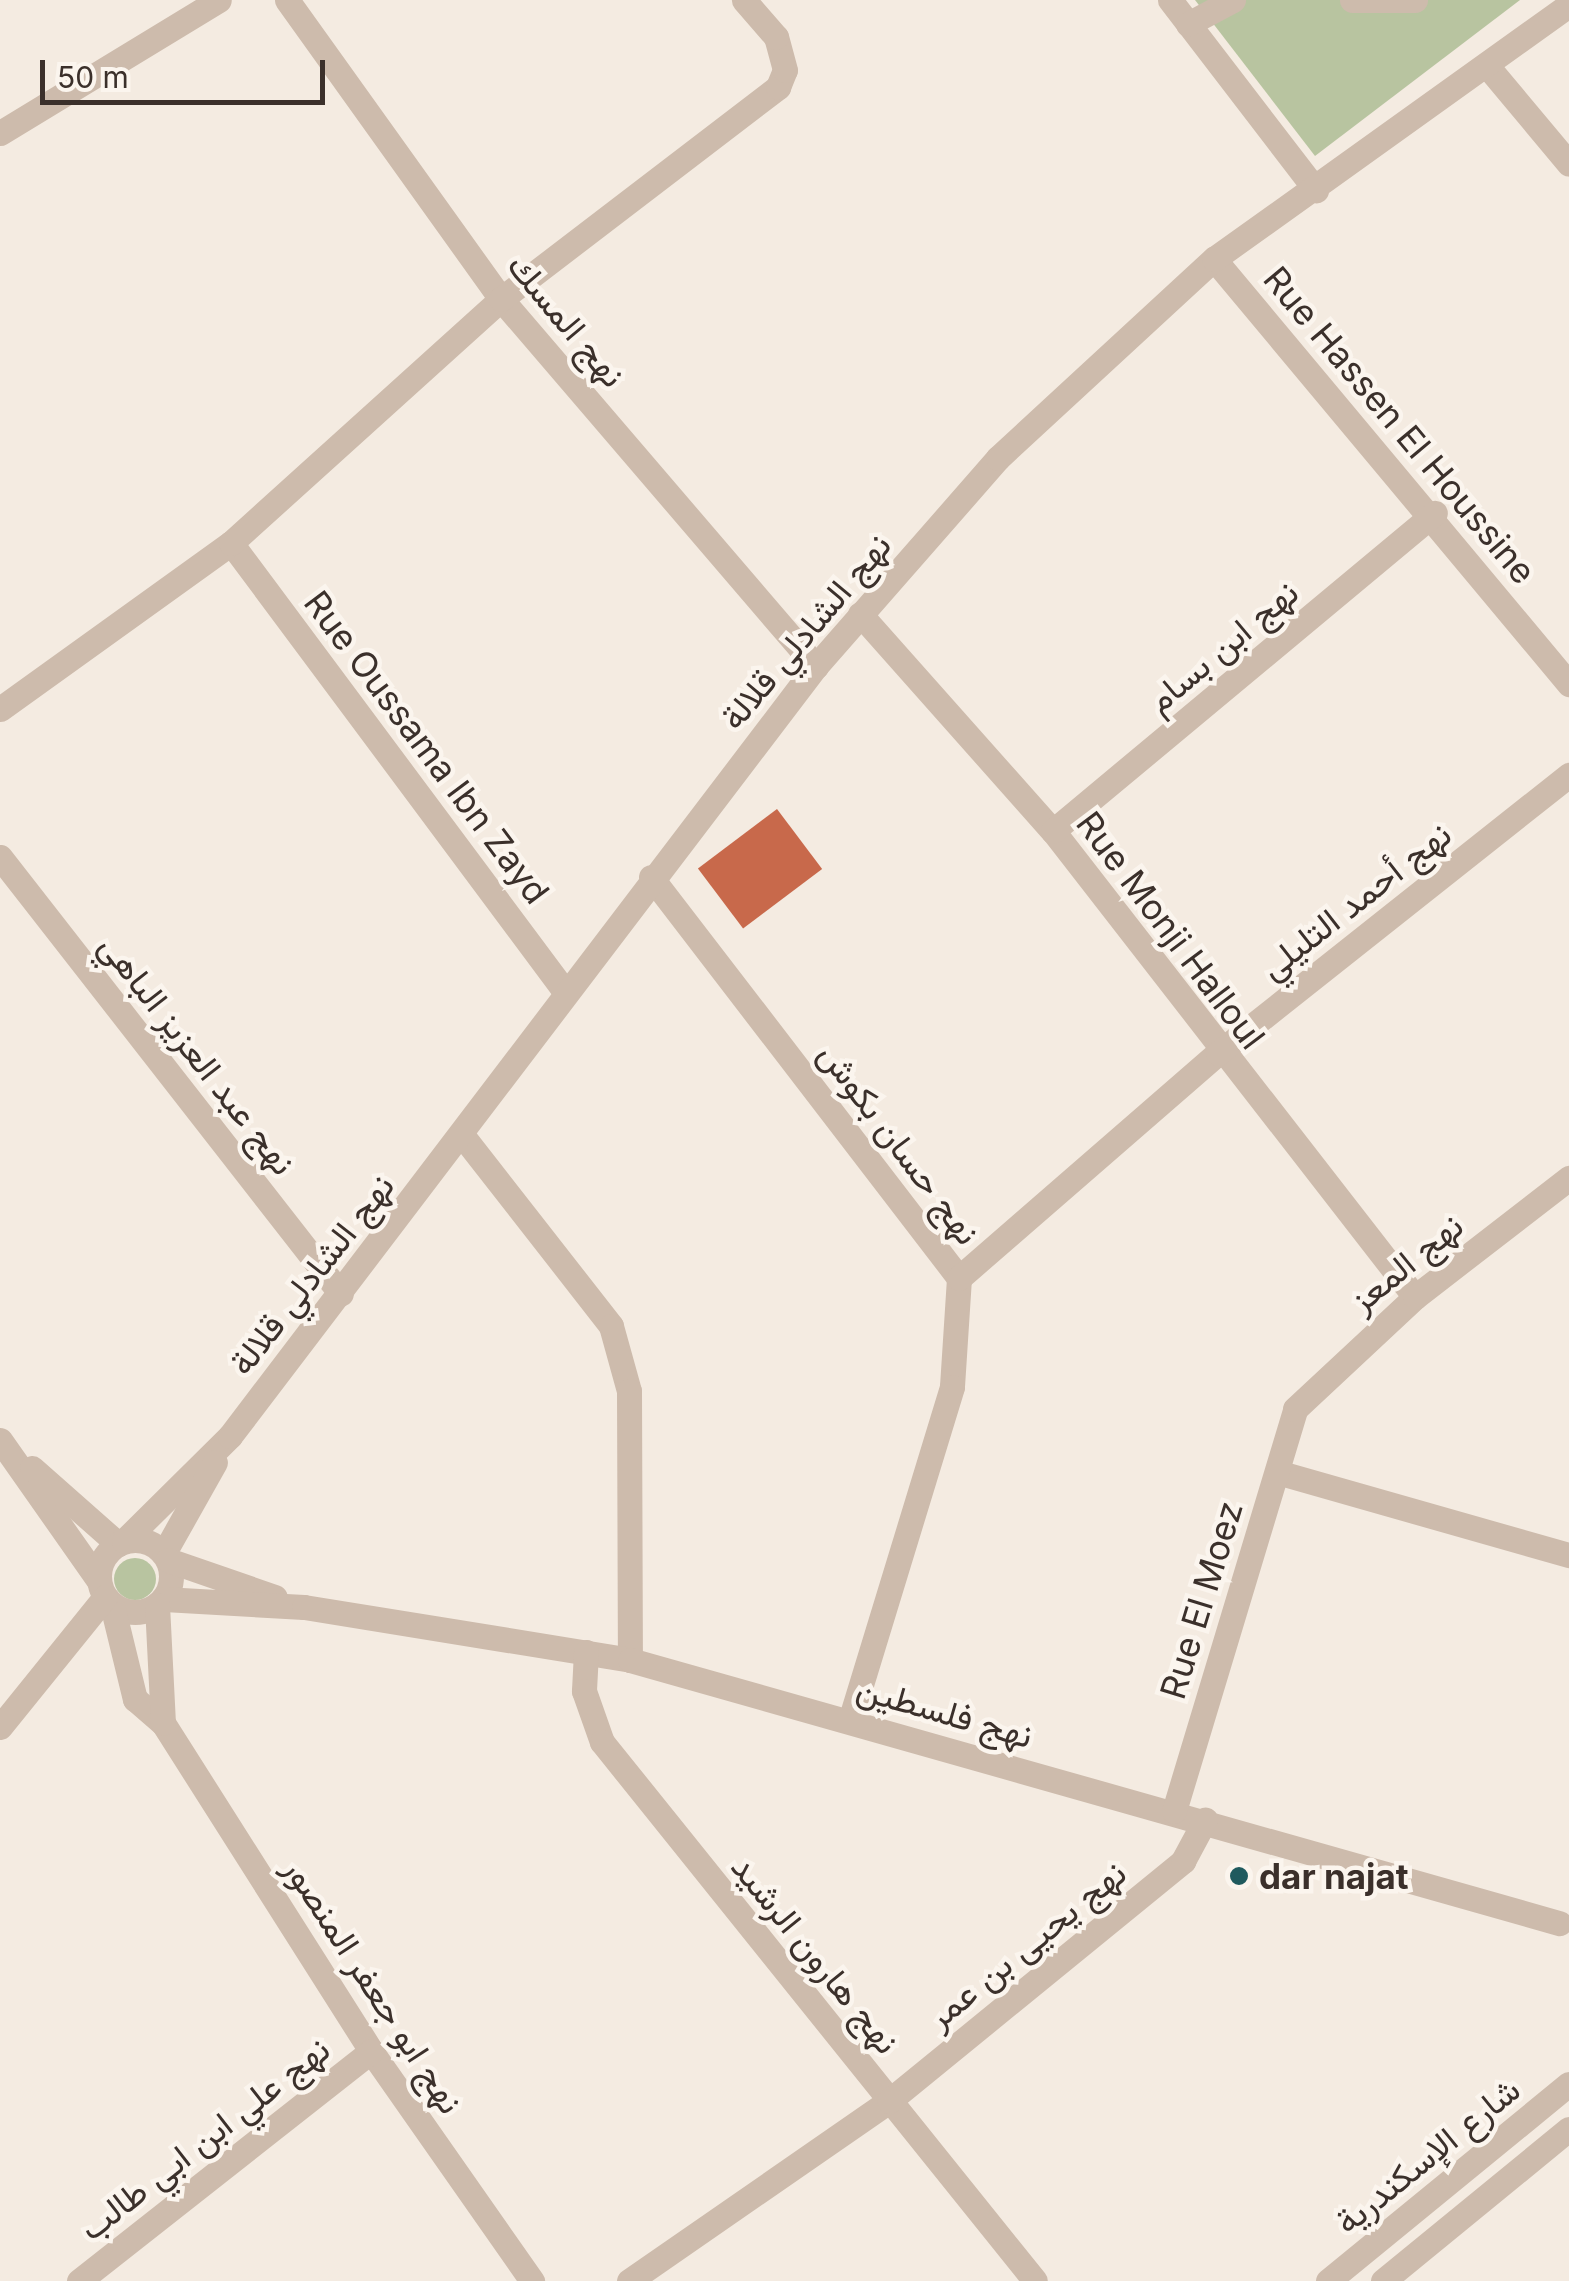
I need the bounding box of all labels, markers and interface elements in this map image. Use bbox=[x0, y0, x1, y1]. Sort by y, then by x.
scale bar bbox=[45, 40, 330, 102]
text: 50 m bbox=[57, 59, 129, 95]
street label: نهج المسك bbox=[499, 245, 635, 395]
street label: Rue Hassen El Houssine bbox=[1255, 258, 1545, 592]
street label: نهج الشادلي قلالة bbox=[711, 524, 899, 738]
street label: نهج ابن بسام bbox=[1138, 571, 1306, 721]
street label: Rue Oussama Ibn Zayd bbox=[296, 582, 558, 912]
street label: Rue Monji Halloul bbox=[1068, 803, 1274, 1057]
street label: نهج أحمد التليلي bbox=[1251, 812, 1459, 988]
street label: نهج عبد العزيز الباهي bbox=[91, 925, 305, 1183]
street label: نهج حسان بكوش bbox=[810, 1034, 990, 1252]
street label: نهج الشادلي قلالة bbox=[220, 1165, 402, 1383]
street label: نهج المعز bbox=[1341, 1204, 1471, 1320]
street label: Rue El Moez bbox=[1151, 1496, 1251, 1704]
street label: نهج فلسطين bbox=[852, 1666, 1038, 1756]
street label: نهج هارون الرشيد bbox=[723, 1846, 909, 2062]
street label: نهج ابو جعفر المنصور bbox=[275, 1849, 473, 2121]
street label: نهج يحيى بن عمر bbox=[918, 1851, 1134, 2037]
place label: dar najat bbox=[1259, 1855, 1409, 1897]
marker: dar najat bbox=[1228, 1865, 1250, 1887]
street label: نهج علي ابن ابي طالب bbox=[71, 2027, 337, 2249]
street label: شارع الإسكندرية bbox=[1326, 2068, 1528, 2242]

